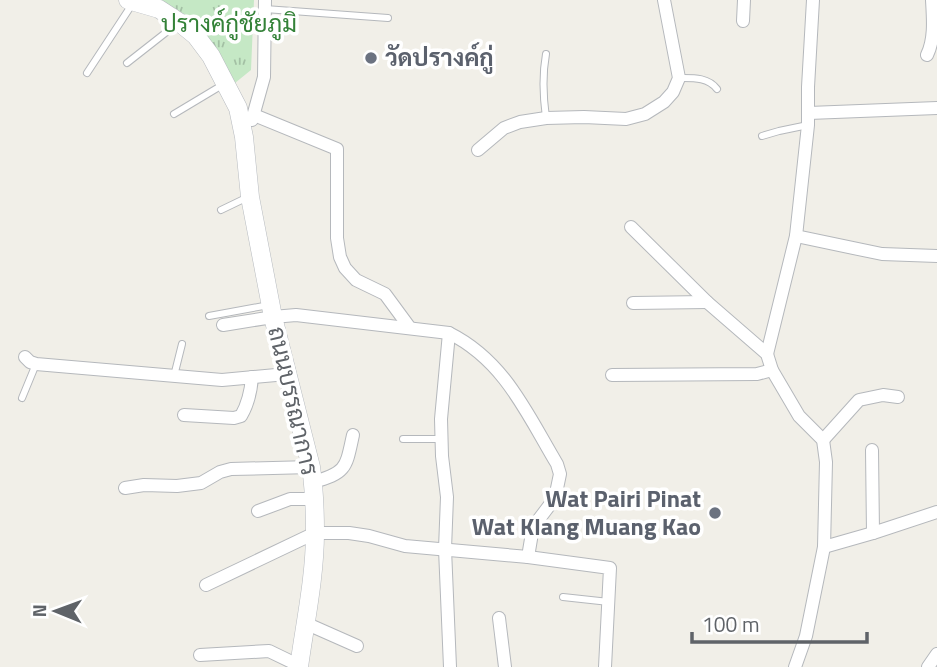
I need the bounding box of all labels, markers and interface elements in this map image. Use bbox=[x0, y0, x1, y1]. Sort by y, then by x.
park label: ปรางค์กู่ชัยภูมิ bbox=[161, 5, 297, 41]
place label: วัดปรางค์กู่ bbox=[385, 39, 494, 75]
marker: วัดปรางค์กู่ bbox=[363, 50, 379, 66]
street label: ถนนบรรณาการ bbox=[259, 323, 329, 479]
place label: Wat Pairi Pinat Wat Klang Muang Kao bbox=[472, 480, 701, 544]
marker: Wat Pairi Pinat Wat Klang Muang Kao bbox=[707, 505, 723, 521]
north arrow bbox=[21, 576, 91, 646]
scale bar bbox=[692, 600, 867, 644]
text: N bbox=[24, 604, 53, 618]
text: 100 m bbox=[702, 608, 759, 640]

